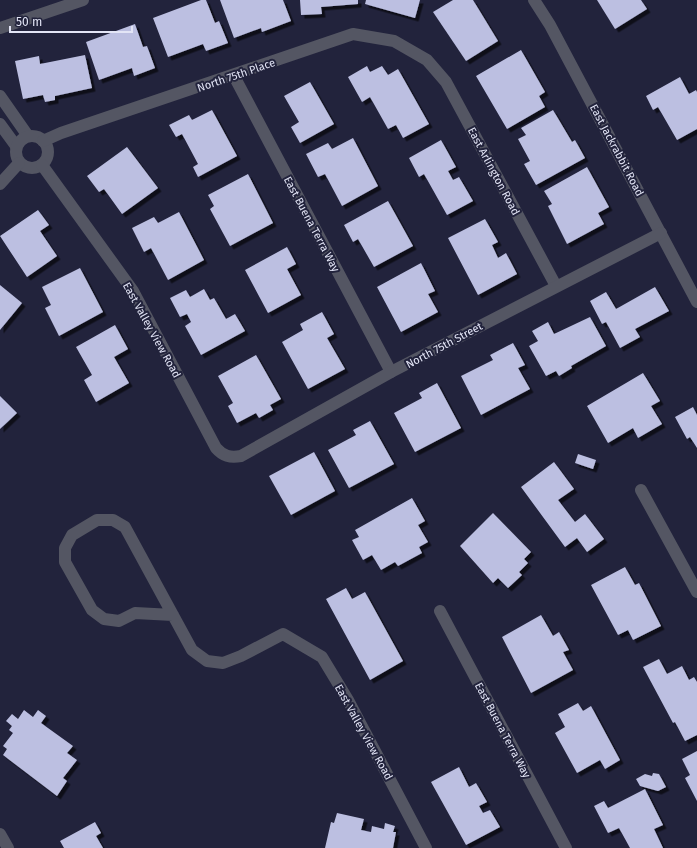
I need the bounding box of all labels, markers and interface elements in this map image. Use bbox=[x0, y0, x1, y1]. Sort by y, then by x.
scale bar bbox=[10, 8, 132, 34]
text: 50 m bbox=[16, 15, 42, 29]
street label: North 75th Place bbox=[196, 56, 277, 95]
street label: East Jackrabbit Road bbox=[587, 102, 646, 198]
street label: East Arlington Road bbox=[465, 125, 522, 217]
street label: East Buena Terra Way bbox=[281, 174, 342, 275]
street label: East Valley View Road bbox=[120, 280, 183, 380]
street label: North 75th Street bbox=[404, 320, 485, 371]
street label: East Buena Terra Way bbox=[472, 680, 533, 781]
street label: East Valley View Road bbox=[332, 682, 395, 782]

